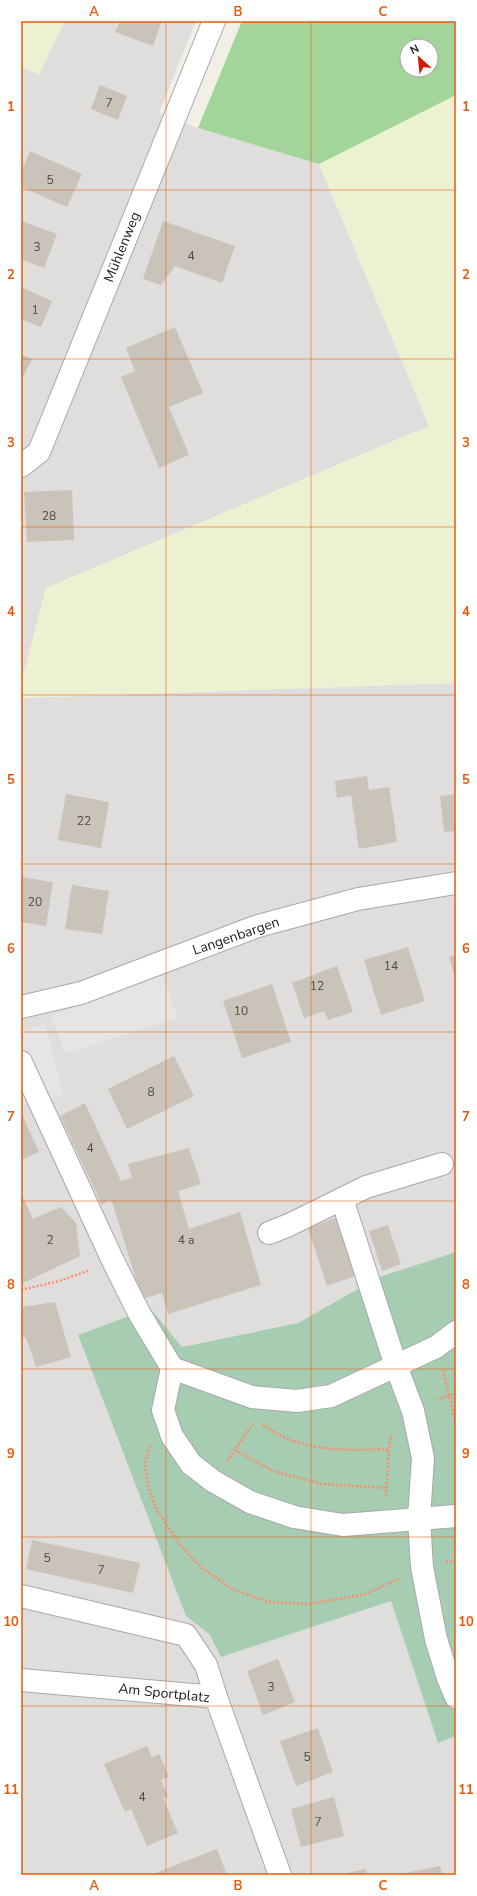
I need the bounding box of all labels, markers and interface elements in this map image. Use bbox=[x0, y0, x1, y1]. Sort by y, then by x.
text: A bbox=[89, 3, 99, 21]
text: B bbox=[234, 3, 243, 21]
text: C bbox=[379, 3, 388, 21]
north arrow bbox=[399, 38, 439, 78]
text: N bbox=[408, 41, 422, 58]
house number: 7 bbox=[105, 95, 113, 111]
text: 1 bbox=[7, 98, 15, 116]
text: 1 bbox=[462, 98, 470, 116]
house number: 5 bbox=[46, 172, 54, 188]
street label: Mühlenweg bbox=[99, 209, 145, 285]
house number: 3 bbox=[33, 239, 41, 255]
house number: 4 bbox=[187, 248, 195, 264]
text: 2 bbox=[7, 266, 15, 284]
text: 2 bbox=[462, 266, 470, 284]
house number: 1 bbox=[31, 302, 39, 318]
text: 3 bbox=[7, 434, 15, 452]
text: 3 bbox=[462, 434, 470, 452]
house number: 28 bbox=[42, 508, 56, 524]
text: 4 bbox=[7, 603, 15, 621]
text: 4 bbox=[462, 603, 470, 621]
text: 5 bbox=[7, 771, 15, 789]
text: 5 bbox=[462, 771, 470, 789]
house number: 22 bbox=[77, 813, 91, 829]
house number: 20 bbox=[28, 894, 42, 910]
street label: Langenbargen bbox=[190, 912, 282, 960]
text: 6 bbox=[7, 940, 15, 958]
text: 6 bbox=[462, 940, 470, 958]
house number: 14 bbox=[384, 958, 398, 974]
house number: 12 bbox=[310, 978, 324, 994]
house number: 10 bbox=[234, 1003, 248, 1019]
house number: 8 bbox=[147, 1084, 155, 1100]
text: 7 bbox=[7, 1108, 15, 1126]
text: 7 bbox=[462, 1108, 470, 1126]
house number: 4 bbox=[86, 1140, 94, 1156]
house number: 2 bbox=[46, 1232, 54, 1248]
house number: 4 a bbox=[178, 1232, 194, 1248]
text: 8 bbox=[7, 1276, 15, 1294]
text: 8 bbox=[462, 1276, 470, 1294]
text: 9 bbox=[7, 1445, 15, 1463]
text: 9 bbox=[462, 1445, 470, 1463]
house number: 5 bbox=[43, 1550, 51, 1566]
house number: 7 bbox=[97, 1562, 105, 1578]
text: 10 bbox=[3, 1613, 19, 1631]
text: 10 bbox=[458, 1613, 474, 1631]
street label: Am Sportplatz bbox=[117, 1679, 211, 1707]
house number: 3 bbox=[267, 1679, 275, 1695]
house number: 5 bbox=[303, 1749, 311, 1765]
text: 11 bbox=[3, 1781, 19, 1799]
text: 11 bbox=[458, 1781, 474, 1799]
house number: 4 bbox=[138, 1789, 146, 1805]
house number: 7 bbox=[314, 1814, 322, 1830]
text: A bbox=[89, 1877, 99, 1895]
text: B bbox=[234, 1877, 243, 1895]
text: C bbox=[379, 1877, 388, 1895]

